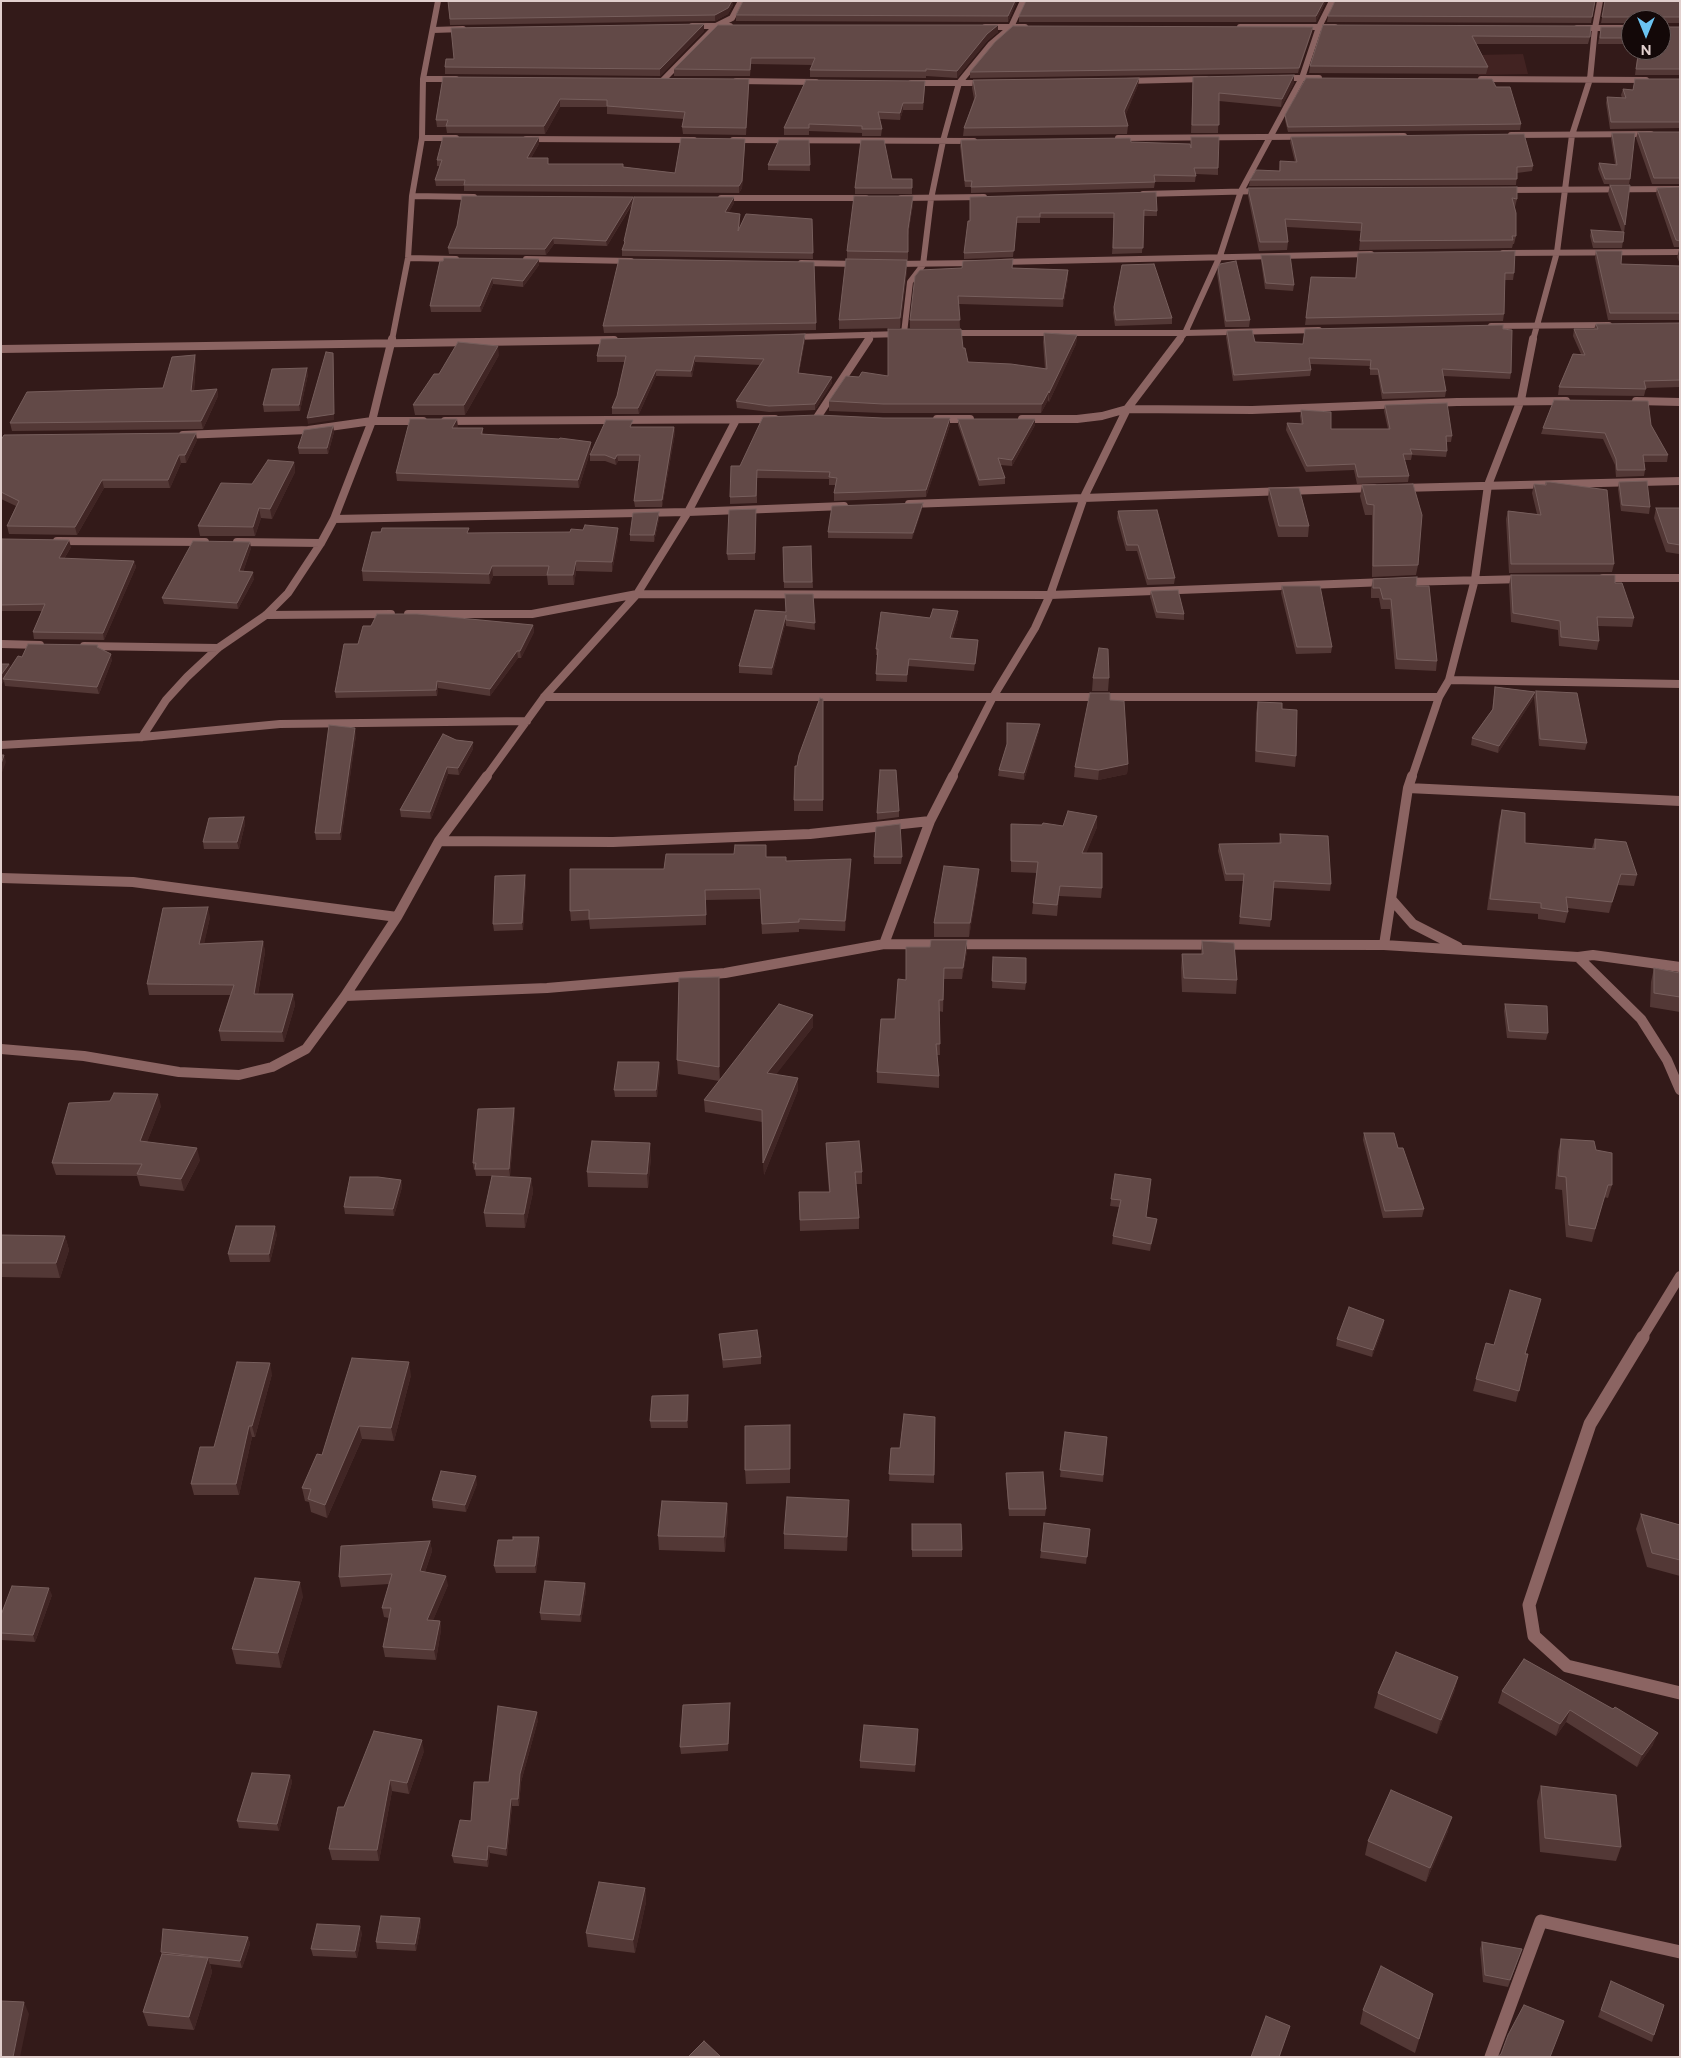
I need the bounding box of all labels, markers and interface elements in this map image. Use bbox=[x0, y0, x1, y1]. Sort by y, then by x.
north arrow bbox=[1621, 10, 1671, 60]
text: N bbox=[1641, 41, 1651, 58]

